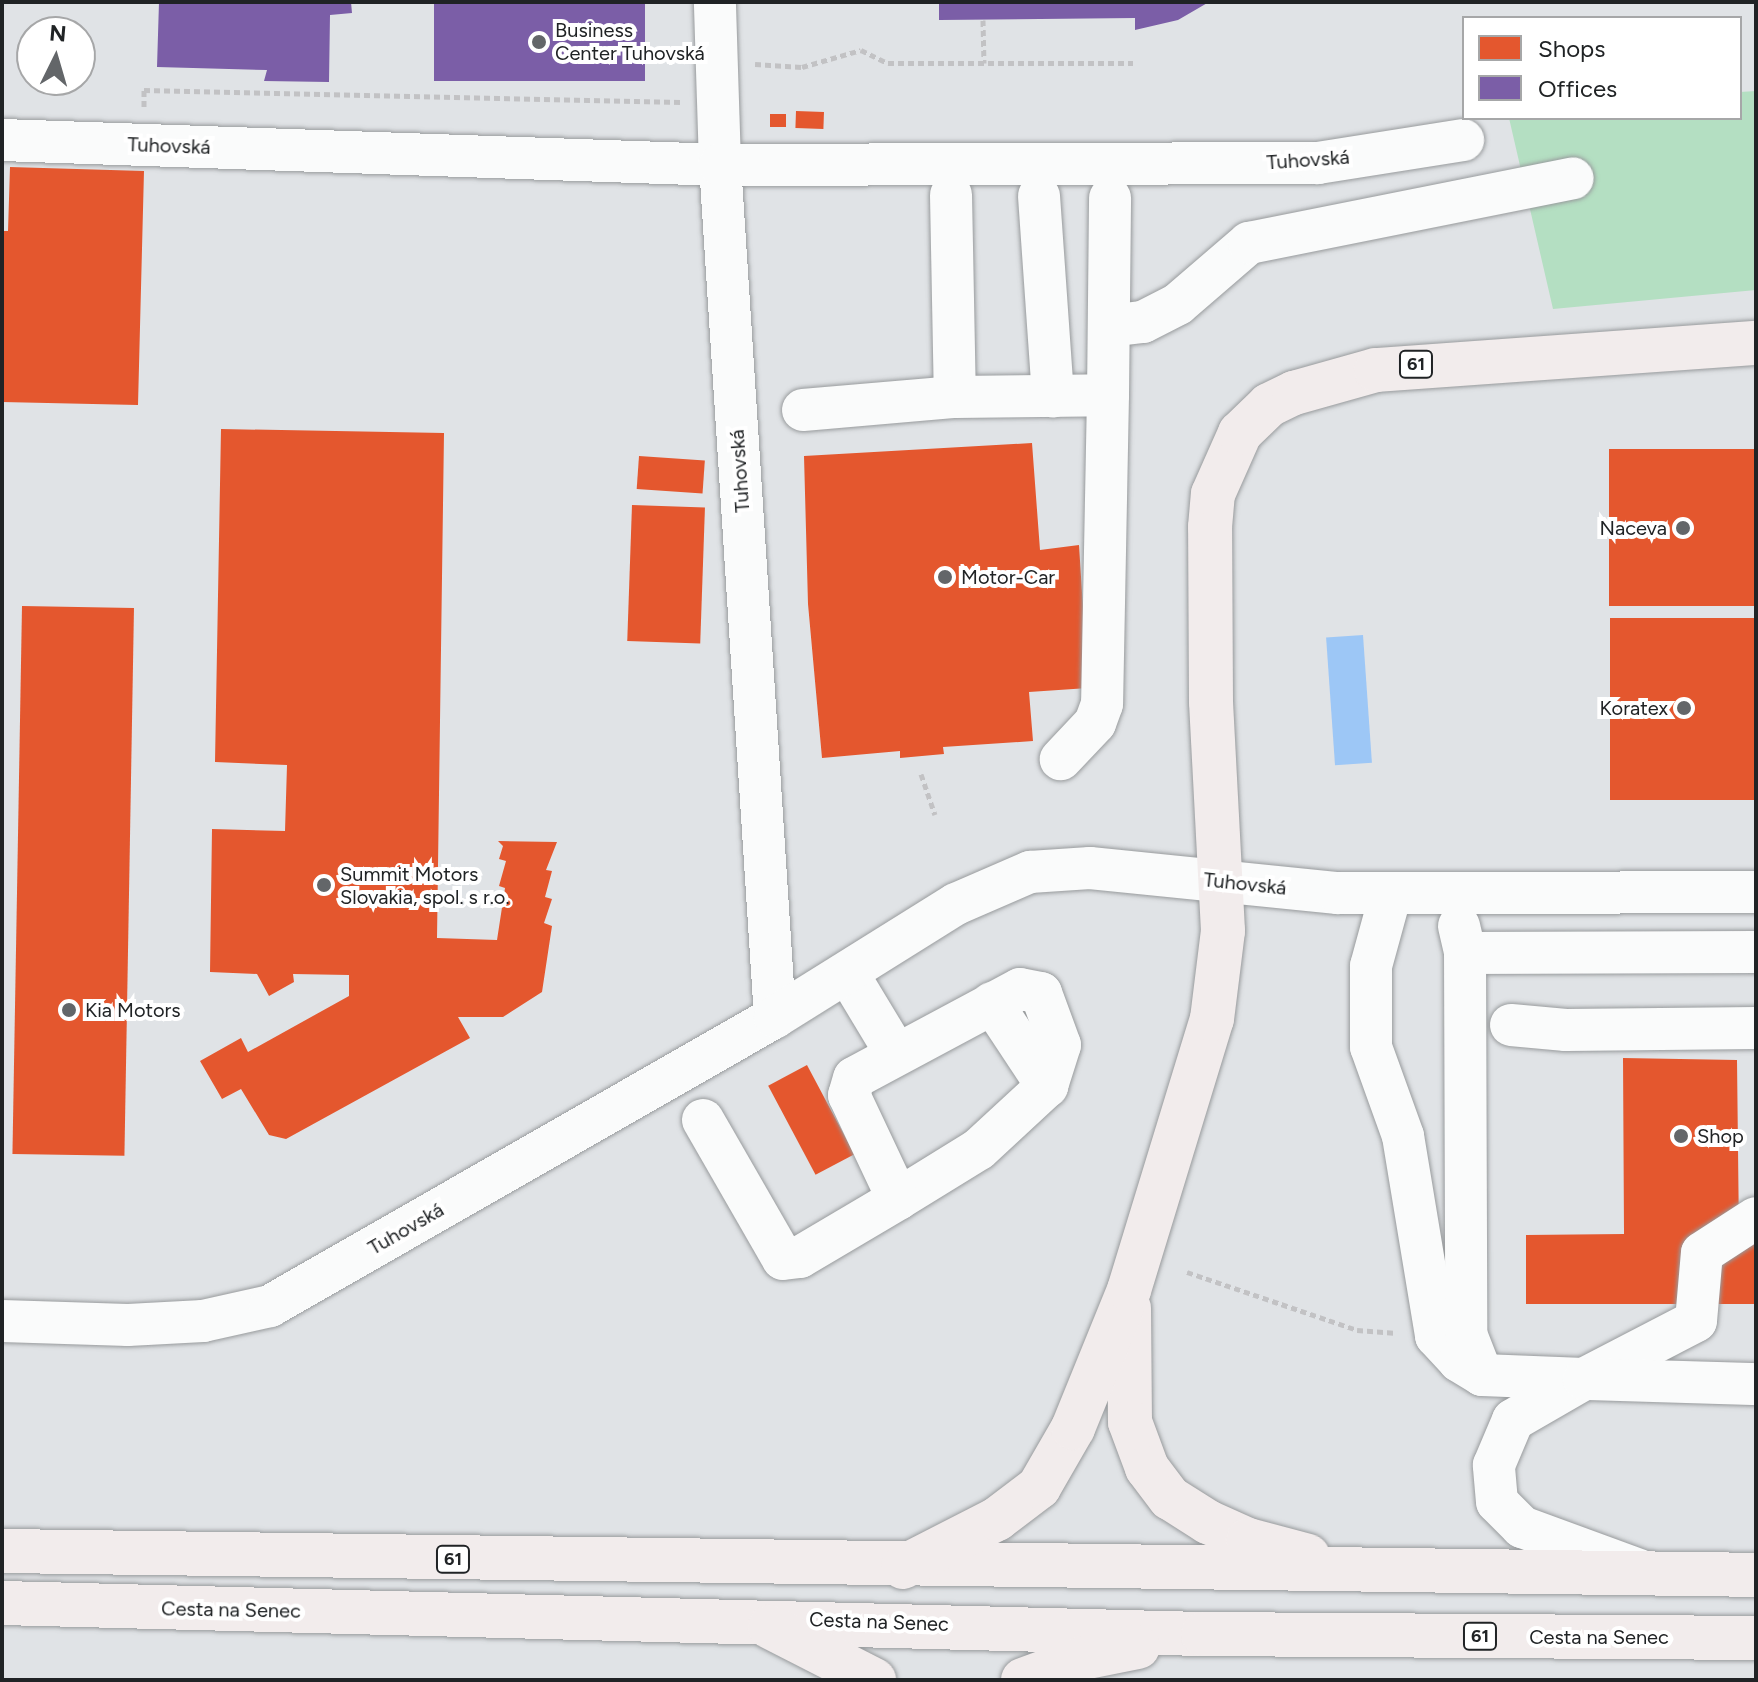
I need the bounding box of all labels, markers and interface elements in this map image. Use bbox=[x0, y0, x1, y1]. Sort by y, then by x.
north arrow bbox=[16, 16, 96, 96]
legend bbox=[1462, 16, 1742, 120]
place label: Business Center Tuhovská bbox=[555, 18, 705, 65]
text: N bbox=[48, 19, 68, 48]
marker: Business Center Tuhovská bbox=[530, 33, 548, 51]
text: Shops bbox=[1538, 34, 1605, 63]
text: Offices bbox=[1538, 74, 1617, 103]
street label: Tuhovská bbox=[127, 133, 211, 159]
street label: Tuhovská bbox=[1266, 145, 1350, 175]
road number: 61 bbox=[1398, 350, 1434, 378]
street label: Tuhovská bbox=[725, 429, 755, 513]
place label: Naceva bbox=[1599, 516, 1667, 540]
marker: Naceva bbox=[1674, 519, 1692, 537]
place label: Motor-Car bbox=[961, 565, 1055, 589]
marker: Motor-Car bbox=[936, 568, 954, 586]
place label: Koratex bbox=[1600, 696, 1668, 720]
marker: Koratex bbox=[1675, 699, 1693, 717]
place label: Summit Motors Slovakia, spol. s r.o. bbox=[340, 862, 510, 909]
street label: Tuhovská bbox=[1202, 868, 1288, 900]
marker: Summit Motors Slovakia, spol. s r.o. bbox=[315, 876, 333, 894]
place label: Kia Motors bbox=[85, 998, 181, 1022]
marker: Kia Motors bbox=[60, 1001, 78, 1019]
place label: Shop bbox=[1697, 1124, 1744, 1148]
marker: Shop bbox=[1672, 1127, 1690, 1145]
street label: Tuhovská bbox=[364, 1198, 448, 1260]
road number: 61 bbox=[435, 1545, 471, 1573]
street label: Cesta na Senec bbox=[161, 1597, 301, 1623]
street label: Cesta na Senec bbox=[809, 1608, 949, 1636]
road number: 61 bbox=[1462, 1622, 1498, 1650]
street label: Cesta na Senec bbox=[1529, 1625, 1669, 1649]

